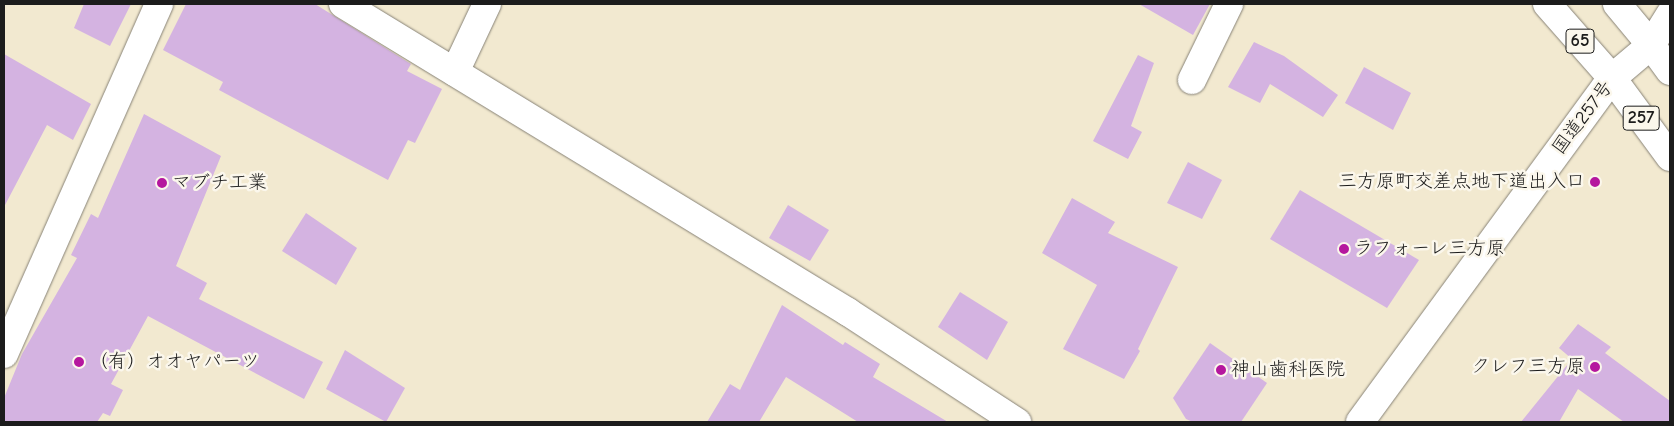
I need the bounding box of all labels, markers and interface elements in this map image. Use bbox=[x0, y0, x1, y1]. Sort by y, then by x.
road number: 65 bbox=[1565, 26, 1595, 56]
street label: 国道257号 bbox=[1548, 77, 1618, 159]
road number: 257 bbox=[1622, 102, 1660, 134]
place label: 三方原町交差点地下道出入口 bbox=[1338, 171, 1585, 193]
place label: マブチ工業 bbox=[172, 172, 267, 194]
marker: 三方原町交差点地下道出入口 bbox=[1589, 176, 1601, 188]
marker: マブチ工業 bbox=[156, 177, 168, 189]
place label: ラフォーレ三方原 bbox=[1354, 238, 1506, 260]
marker: ラフォーレ三方原 bbox=[1338, 243, 1350, 255]
place label: （有）オオヤパーツ bbox=[89, 351, 260, 373]
marker: （有）オオヤパーツ bbox=[73, 356, 85, 368]
place label: クレフ三方原 bbox=[1471, 356, 1585, 378]
place label: 神山歯科医院 bbox=[1231, 359, 1345, 381]
marker: クレフ三方原 bbox=[1589, 361, 1601, 373]
marker: 神山歯科医院 bbox=[1215, 364, 1227, 376]

